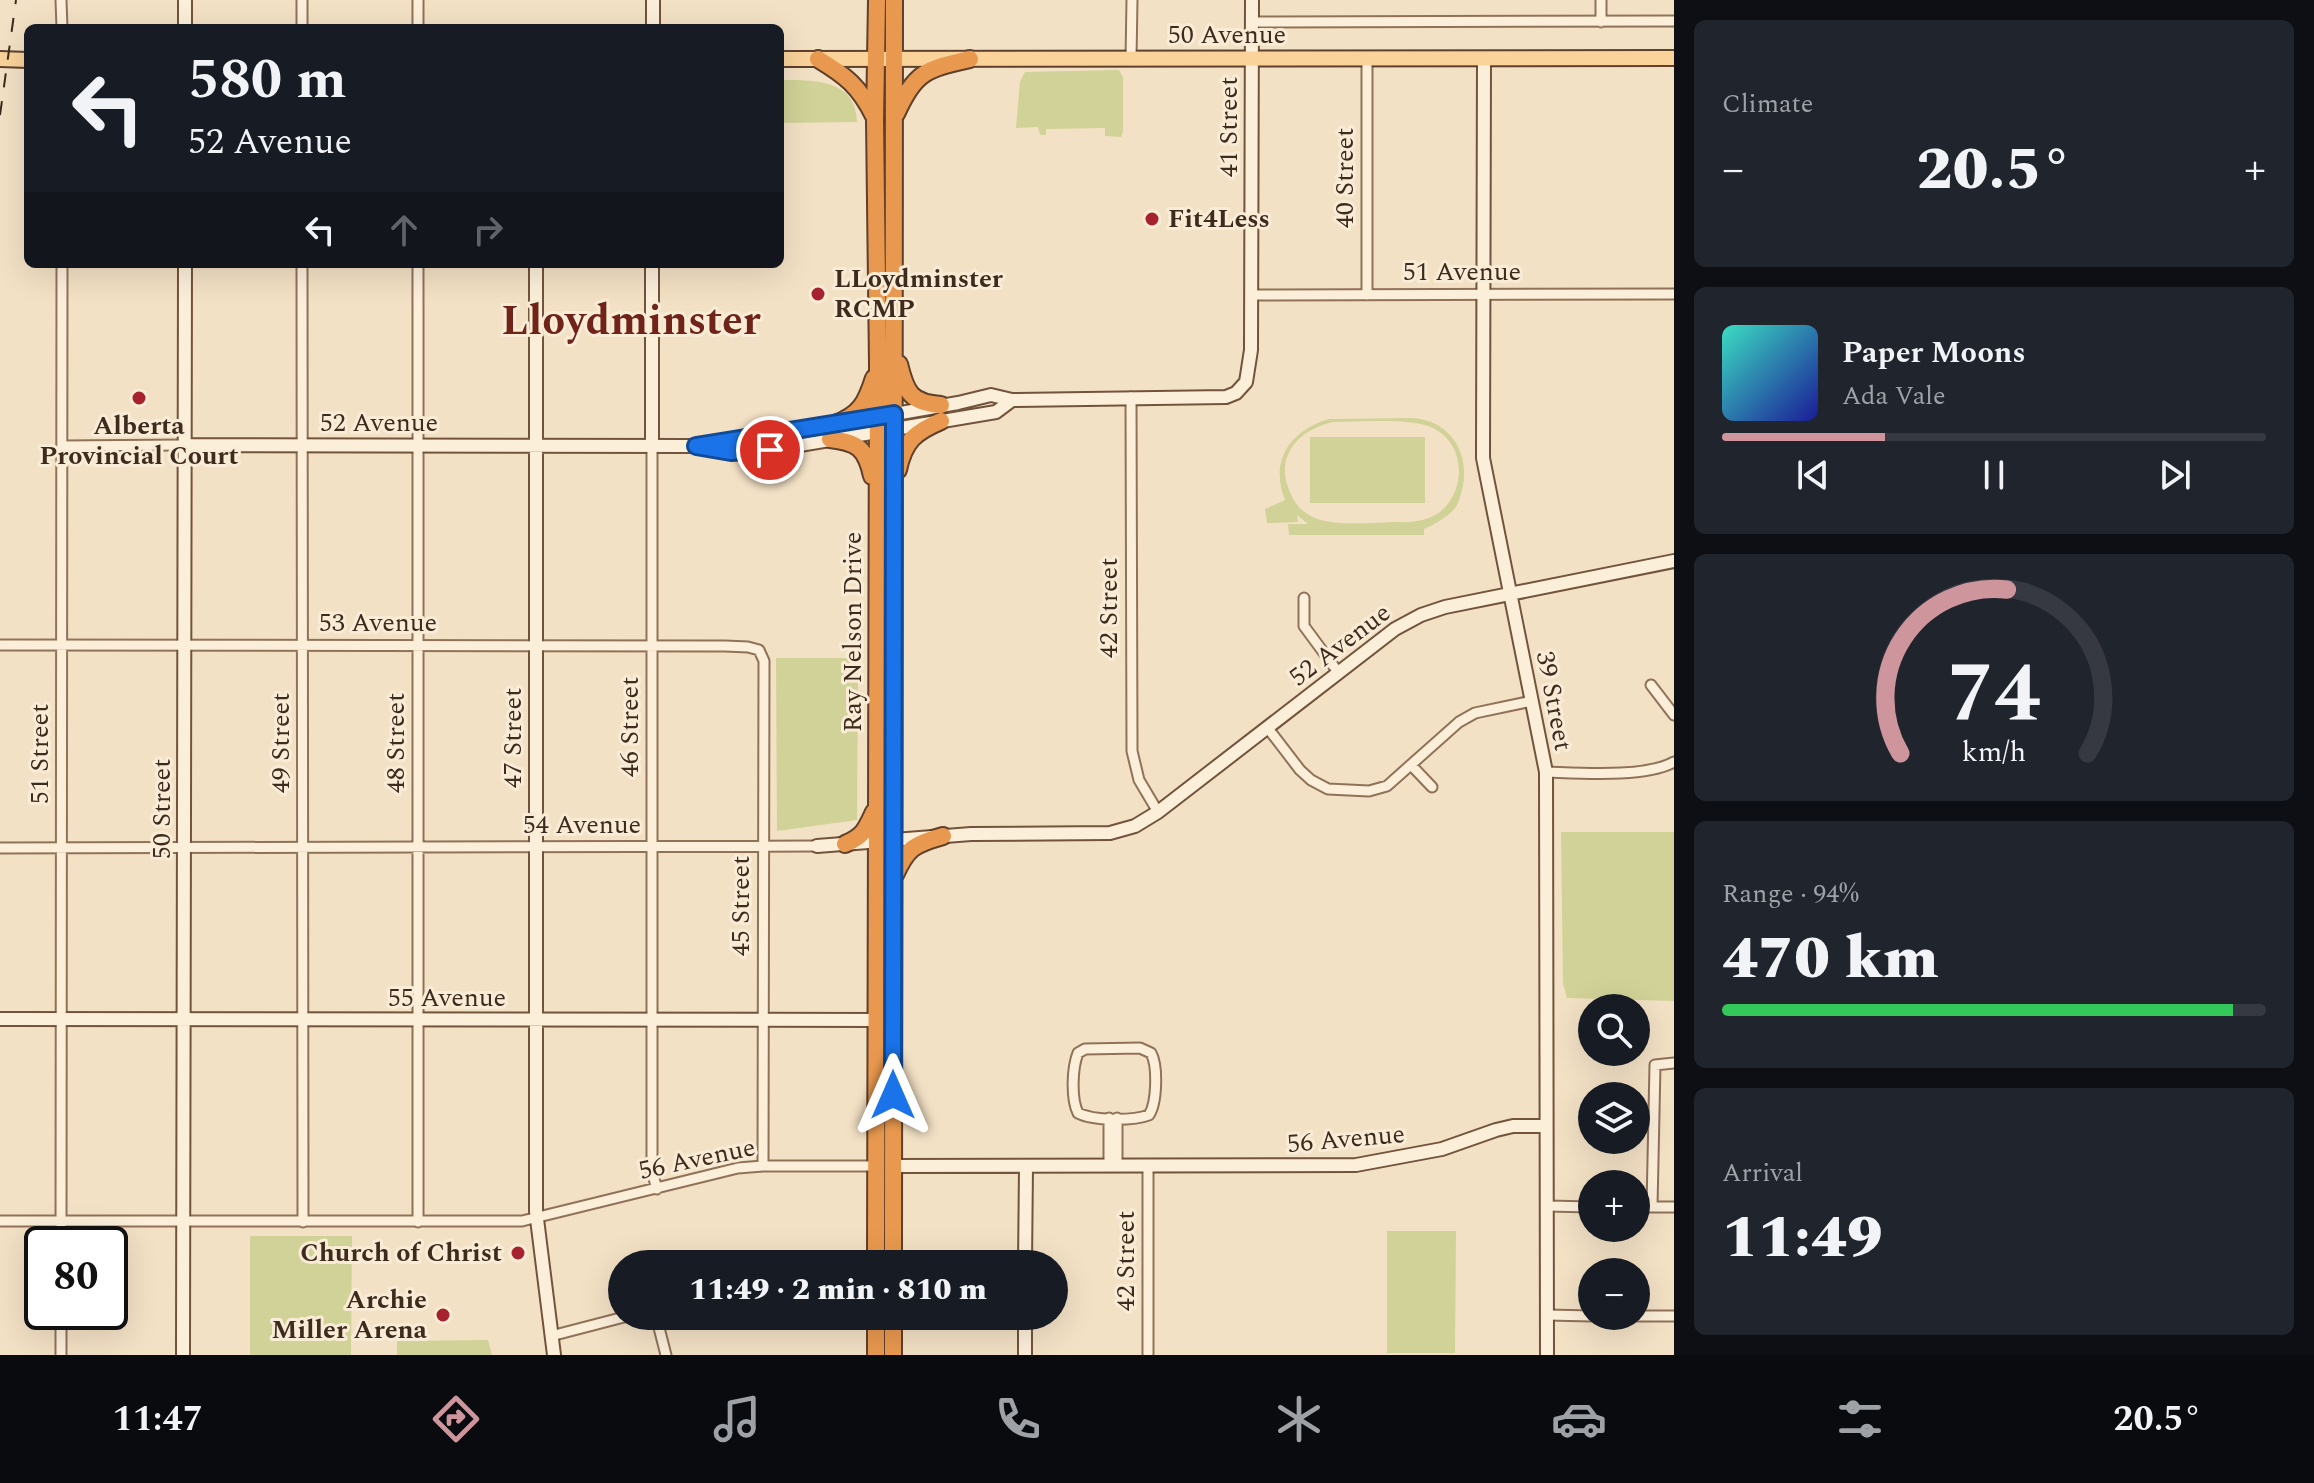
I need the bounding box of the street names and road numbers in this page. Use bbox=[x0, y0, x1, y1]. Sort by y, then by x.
street label: 50 Avenue bbox=[1168, 15, 1286, 55]
street label: 41 Street bbox=[1209, 77, 1249, 177]
street label: 40 Street bbox=[1325, 128, 1365, 228]
street label: 51 Avenue bbox=[1403, 252, 1521, 292]
street label: 52 Avenue bbox=[320, 403, 438, 443]
street label: Ray Nelson Drive bbox=[833, 532, 873, 732]
street label: 42 Street bbox=[1089, 558, 1129, 658]
street label: 52 Avenue bbox=[1281, 593, 1399, 697]
street label: 53 Avenue bbox=[319, 603, 437, 643]
street label: 39 Street bbox=[1525, 648, 1583, 754]
street label: 46 Street bbox=[610, 677, 650, 777]
street label: 47 Street bbox=[493, 688, 533, 788]
street label: 49 Street bbox=[261, 693, 301, 793]
street label: 48 Street bbox=[376, 693, 416, 793]
street label: 51 Street bbox=[20, 704, 60, 804]
street label: 50 Street bbox=[142, 759, 182, 859]
street label: 54 Avenue bbox=[523, 805, 641, 845]
street label: 45 Street bbox=[721, 856, 761, 956]
street label: 55 Avenue bbox=[388, 978, 506, 1018]
street label: 56 Avenue bbox=[1285, 1114, 1407, 1164]
street label: 56 Avenue bbox=[635, 1127, 759, 1191]
street label: 42 Street bbox=[1106, 1211, 1146, 1311]

